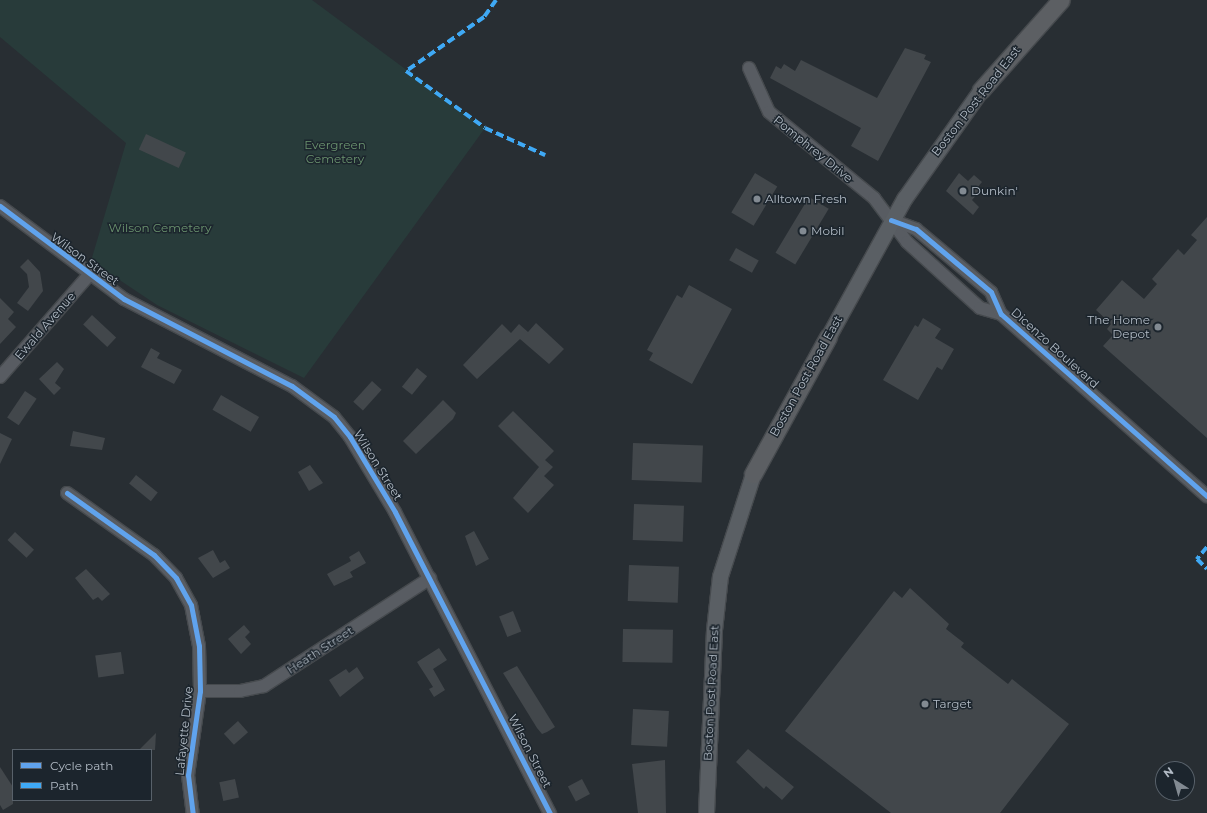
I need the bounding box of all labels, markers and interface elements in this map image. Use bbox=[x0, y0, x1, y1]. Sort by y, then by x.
street label: Boston Post Road East bbox=[928, 43, 1024, 159]
street label: Pomphrey Drive bbox=[770, 113, 856, 185]
park label: Evergreen Cemetery bbox=[304, 138, 366, 166]
place label: Dunkin' bbox=[971, 184, 1018, 198]
marker: Dunkin' bbox=[958, 186, 968, 196]
place label: Alltown Fresh bbox=[765, 192, 847, 206]
marker: Alltown Fresh bbox=[752, 194, 762, 204]
park label: Wilson Cemetery bbox=[109, 221, 211, 235]
place label: Mobil bbox=[811, 224, 845, 238]
marker: Mobil bbox=[798, 226, 808, 236]
street label: Wilson Street bbox=[48, 230, 122, 288]
street label: Ewald Avenue bbox=[12, 289, 78, 363]
street label: Dicenzo Boulevard bbox=[1008, 305, 1102, 391]
street label: Boston Post Road East bbox=[767, 313, 845, 439]
place label: The Home Depot bbox=[1087, 313, 1150, 341]
marker: The Home Depot bbox=[1153, 322, 1163, 332]
street label: Wilson Street bbox=[351, 427, 405, 503]
street label: Heath Street bbox=[284, 623, 356, 677]
street label: Boston Post Road East bbox=[700, 625, 722, 761]
street label: Lafayette Drive bbox=[172, 686, 196, 776]
place label: Target bbox=[933, 697, 972, 711]
marker: Target bbox=[920, 699, 930, 709]
street label: Wilson Street bbox=[505, 712, 555, 790]
legend bbox=[12, 749, 152, 801]
text: Cycle path bbox=[50, 758, 113, 773]
north arrow bbox=[1155, 761, 1195, 801]
text: N bbox=[1161, 764, 1176, 780]
text: Path bbox=[50, 778, 79, 793]

